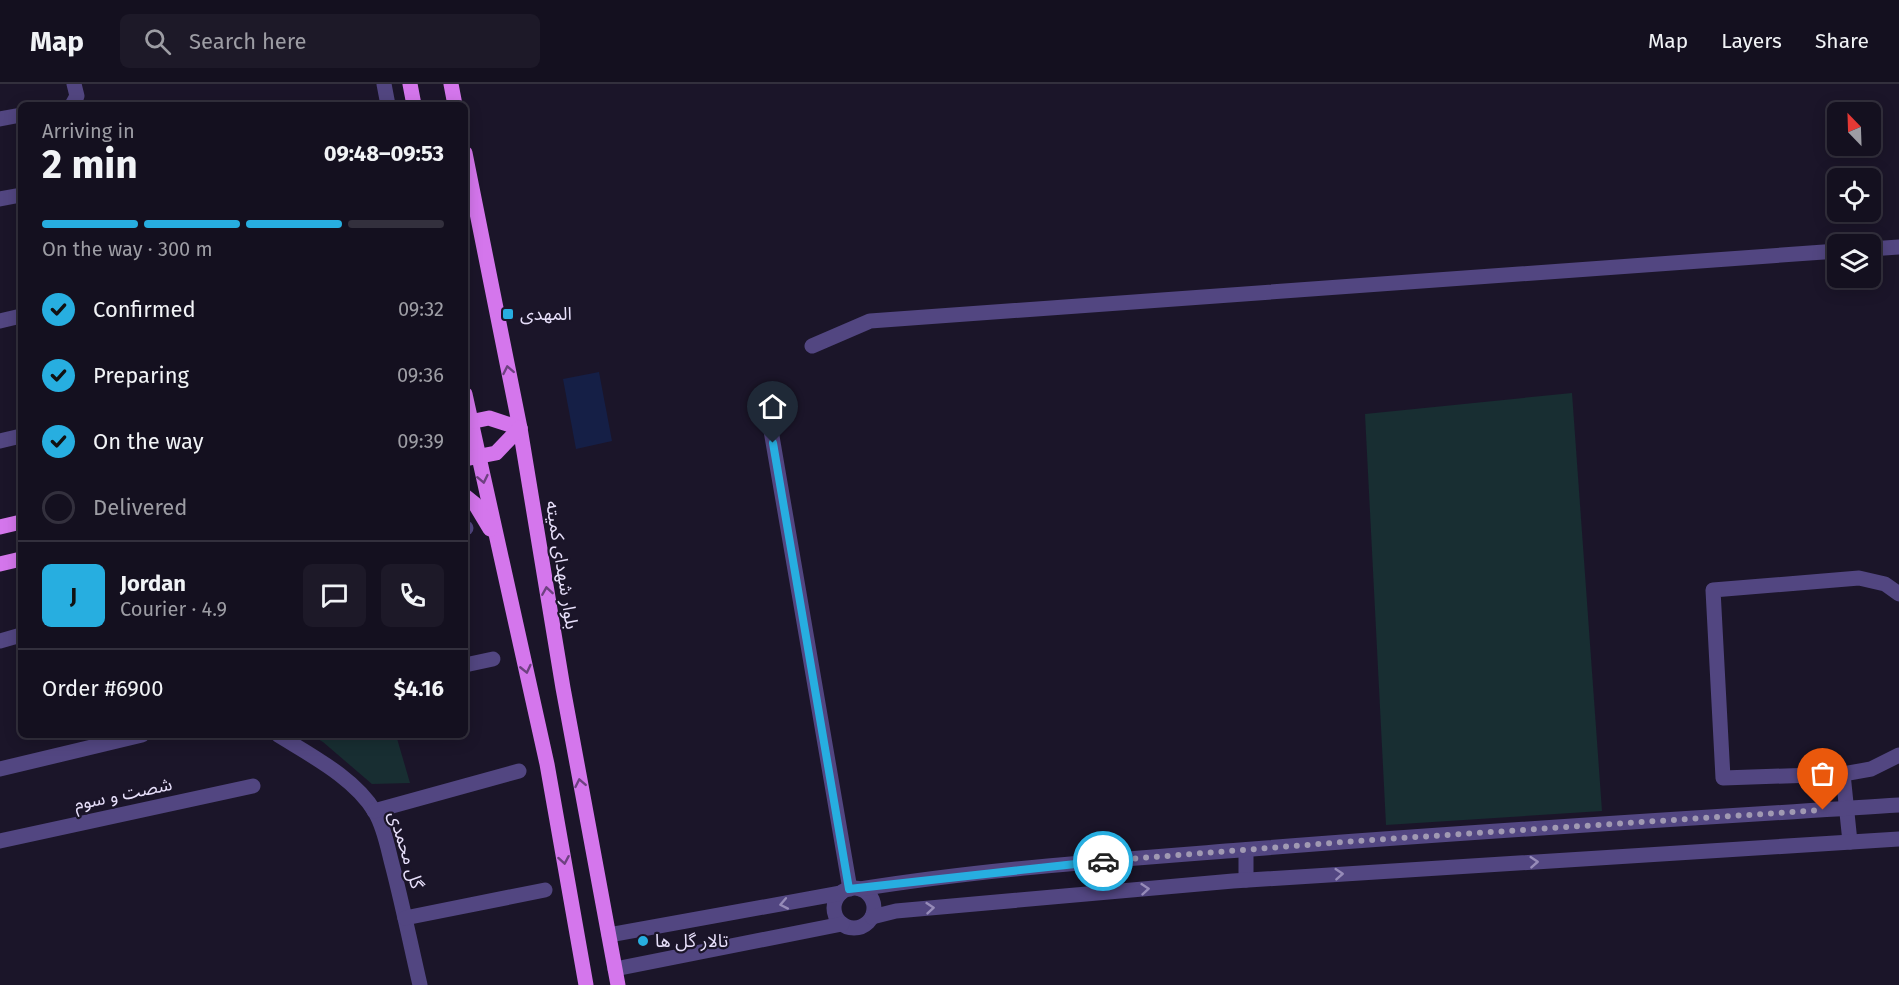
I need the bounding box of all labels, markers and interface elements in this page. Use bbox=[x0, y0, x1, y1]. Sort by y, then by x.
search box bbox=[120, 14, 540, 68]
text: Map bbox=[30, 25, 84, 58]
icon: search bbox=[141, 25, 174, 58]
text: Search here bbox=[189, 28, 307, 55]
text: Map bbox=[1648, 28, 1688, 54]
text: Layers bbox=[1721, 28, 1782, 54]
text: Share bbox=[1815, 28, 1869, 54]
north arrow bbox=[1827, 102, 1881, 156]
map controls bbox=[1827, 102, 1881, 288]
text: Arriving in bbox=[42, 119, 135, 143]
text: 09:48–09:53 bbox=[324, 140, 444, 167]
text: 2 min bbox=[42, 142, 138, 188]
button: locate bbox=[1827, 168, 1881, 222]
button: layers bbox=[1827, 234, 1881, 288]
text: On the way · 300 m bbox=[42, 237, 213, 261]
icon: check bbox=[42, 293, 75, 326]
text: Confirmed bbox=[93, 296, 196, 323]
text: 09:32 bbox=[398, 297, 444, 321]
place label: المهدی bbox=[520, 303, 572, 325]
marker: المهدی bbox=[501, 307, 515, 321]
icon: check bbox=[42, 359, 75, 392]
text: Preparing bbox=[93, 362, 189, 389]
text: 09:36 bbox=[397, 363, 444, 387]
one-way arrow bbox=[502, 366, 515, 376]
pin bbox=[747, 381, 798, 443]
icon: home bbox=[756, 390, 789, 423]
icon: check bbox=[42, 425, 75, 458]
text: On the way bbox=[93, 428, 204, 455]
text: 09:39 bbox=[397, 429, 444, 453]
one-way arrow bbox=[476, 474, 489, 484]
text: Delivered bbox=[93, 494, 188, 521]
street label: بلوار شهدای کمیته bbox=[541, 499, 583, 631]
button: chat bbox=[303, 564, 366, 627]
button: phone bbox=[381, 564, 444, 627]
text: Jordan bbox=[120, 570, 186, 597]
text: J bbox=[70, 582, 77, 609]
one-way arrow bbox=[541, 586, 553, 596]
text: Courier · 4.9 bbox=[120, 597, 227, 621]
one-way arrow bbox=[519, 664, 532, 674]
text: Order #6900 bbox=[42, 675, 163, 702]
text: $4.16 bbox=[394, 675, 444, 702]
pin bbox=[1797, 748, 1848, 810]
icon: bag bbox=[1806, 757, 1839, 790]
street label: شصت و سوم bbox=[72, 773, 175, 818]
one-way arrow bbox=[574, 778, 587, 788]
street label: گل محمدی bbox=[384, 809, 428, 892]
courier bbox=[1073, 831, 1133, 891]
icon: car bbox=[1087, 845, 1120, 878]
one-way arrow bbox=[557, 855, 570, 865]
one-way arrow bbox=[1529, 855, 1538, 868]
one-way arrow bbox=[1335, 868, 1344, 881]
one-way arrow bbox=[1140, 883, 1149, 896]
one-way arrow bbox=[779, 897, 789, 910]
one-way arrow bbox=[925, 902, 934, 915]
place label: تالار گل ها bbox=[655, 930, 728, 952]
marker: تالار گل ها bbox=[636, 934, 650, 948]

